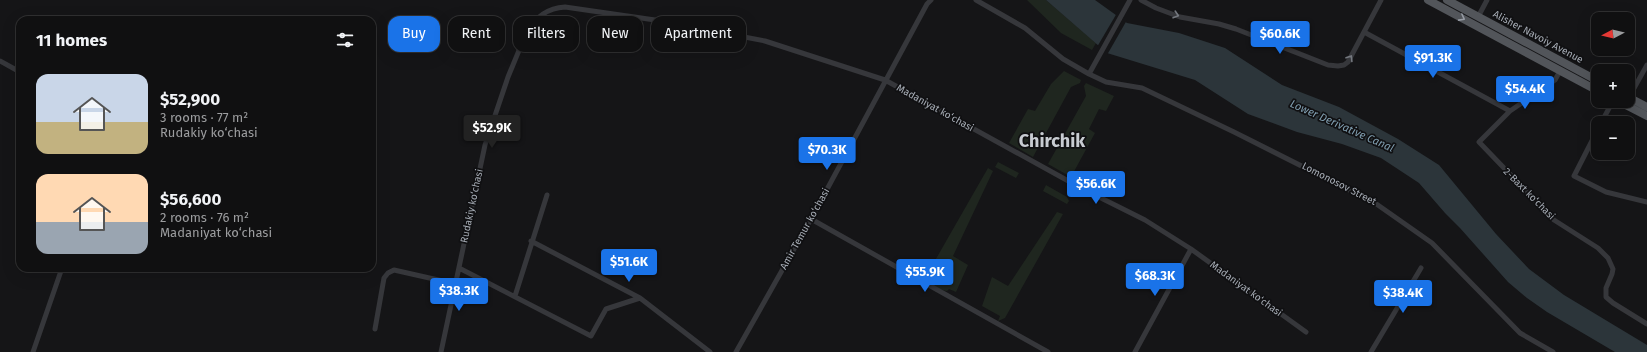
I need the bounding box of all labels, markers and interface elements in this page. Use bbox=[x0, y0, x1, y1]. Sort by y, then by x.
street label: Alisher Navoiy Avenue bbox=[1491, 8, 1585, 66]
one-way arrow bbox=[1173, 11, 1180, 19]
north arrow bbox=[1591, 12, 1635, 56]
map controls bbox=[1591, 12, 1635, 160]
one-way arrow bbox=[1458, 14, 1465, 21]
chip: Buy bbox=[388, 16, 440, 52]
chip: Rent bbox=[448, 16, 505, 52]
chip: Filters bbox=[513, 16, 579, 52]
chip: New bbox=[587, 16, 643, 52]
chip: Apartment bbox=[651, 16, 746, 52]
pin: $60.6K bbox=[1247, 21, 1313, 55]
text: $60.6K bbox=[1260, 26, 1300, 41]
icon: filters bbox=[334, 29, 356, 51]
text: 11 homes bbox=[36, 30, 107, 51]
pin: $91.3K bbox=[1400, 45, 1466, 79]
text: $91.3K bbox=[1414, 50, 1452, 65]
one-way arrow bbox=[1345, 55, 1352, 62]
button: + bbox=[1591, 64, 1635, 108]
pin: $54.4K bbox=[1492, 76, 1558, 110]
text: $54.4K bbox=[1505, 81, 1545, 96]
street label: Madaniyat ko‘chasi bbox=[894, 82, 976, 134]
text: $52,900 bbox=[160, 89, 220, 110]
icon: home bbox=[68, 90, 116, 138]
water label: Lower Derivative Canal bbox=[1288, 97, 1396, 155]
text: 3 rooms · 77 m² bbox=[160, 110, 248, 125]
pin: $52.9K bbox=[459, 115, 525, 149]
button: − bbox=[1591, 116, 1635, 160]
text: $52.9K bbox=[473, 120, 512, 135]
text: Rudakiy ko‘chasi bbox=[160, 125, 258, 140]
district label: Chirchik bbox=[1019, 130, 1086, 152]
pin: $70.3K bbox=[794, 137, 860, 171]
text: $70.3K bbox=[808, 142, 846, 157]
street label: Lomonosov Street bbox=[1300, 160, 1379, 208]
street label: 2-Baxt ko‘chasi bbox=[1501, 166, 1557, 222]
street label: Rudakiy ko‘chasi bbox=[458, 168, 486, 244]
pin: $56.6K bbox=[1063, 171, 1129, 205]
text: $56.6K bbox=[1076, 176, 1116, 191]
street label: Amir Temur ko‘chasi bbox=[778, 186, 832, 272]
text: $56,600 bbox=[160, 189, 221, 210]
icon: home bbox=[68, 190, 116, 238]
text: 2 rooms · 76 m² bbox=[160, 210, 249, 225]
text: Madaniyat ko‘chasi bbox=[160, 225, 272, 240]
pin: $51.6K bbox=[596, 249, 662, 283]
text: $51.6K bbox=[610, 254, 648, 269]
pin: $55.9K bbox=[892, 259, 958, 293]
street label: Madaniyat ko‘chasi bbox=[1208, 259, 1285, 319]
pin: $68.3K bbox=[1122, 263, 1188, 297]
text: $55.9K bbox=[905, 264, 945, 279]
text: $68.3K bbox=[1135, 268, 1175, 283]
pin: $38.3K bbox=[426, 278, 492, 312]
pin: $38.4K bbox=[1370, 280, 1436, 314]
text: $38.3K bbox=[439, 283, 479, 298]
text: $38.4K bbox=[1383, 285, 1423, 300]

